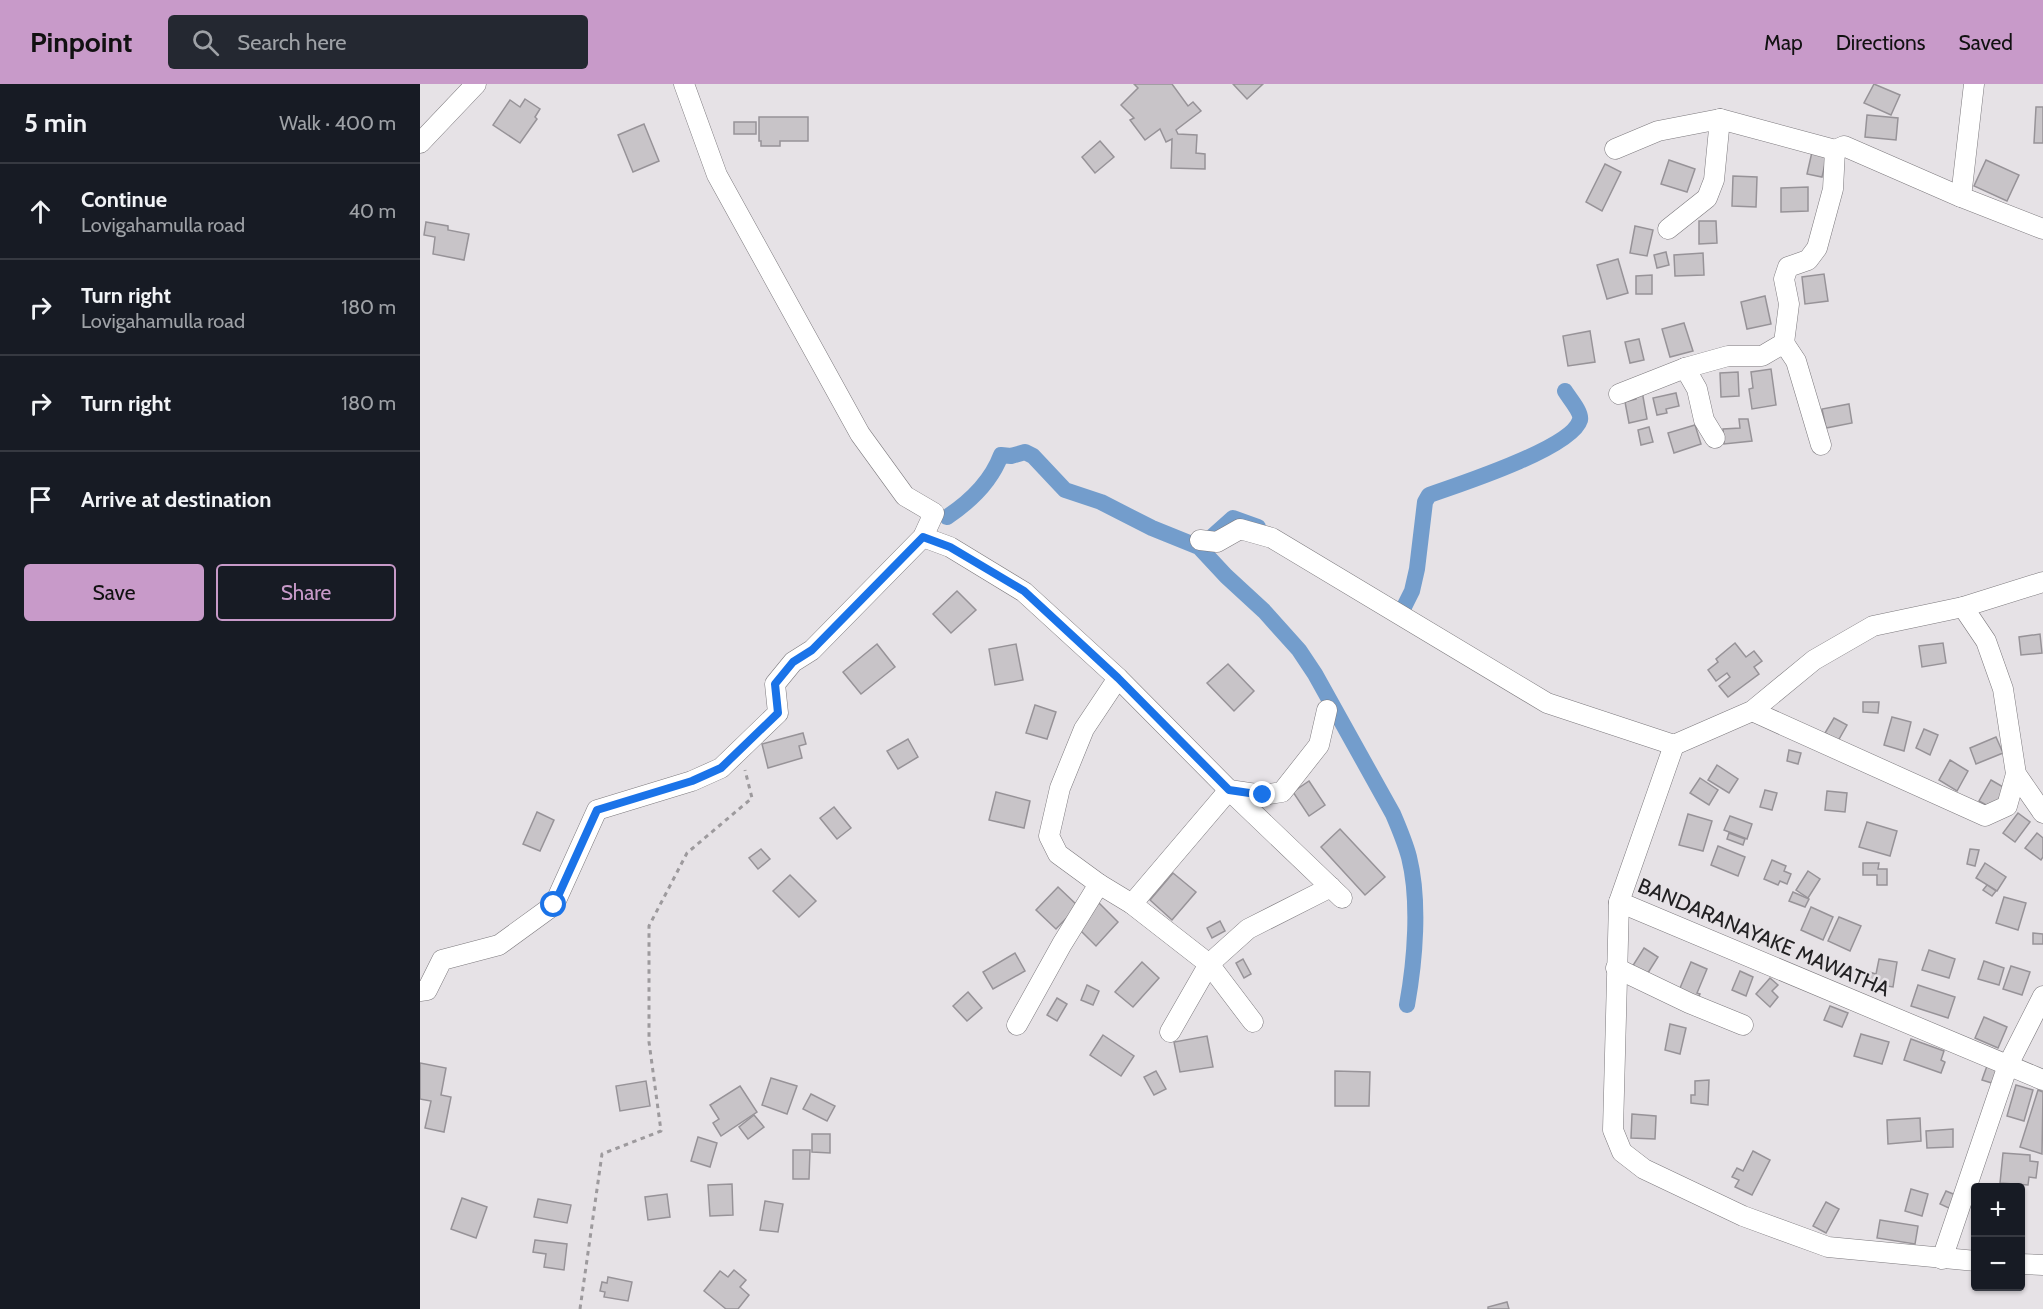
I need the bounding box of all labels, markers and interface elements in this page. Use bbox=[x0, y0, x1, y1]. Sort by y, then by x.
search box bbox=[168, 15, 588, 69]
text: Pinpoint bbox=[30, 25, 132, 59]
icon: search bbox=[189, 26, 222, 59]
text: Search here bbox=[237, 29, 347, 56]
text: Map bbox=[1764, 30, 1803, 55]
text: Directions bbox=[1836, 30, 1925, 55]
text: Saved bbox=[1958, 30, 2013, 55]
text: 5 min bbox=[24, 107, 87, 139]
text: Walk · 400 m bbox=[279, 111, 396, 135]
text: Continue bbox=[81, 186, 167, 213]
icon: ahead bbox=[24, 195, 57, 228]
text: 40 m bbox=[348, 199, 396, 223]
text: Lovigahamulla road bbox=[81, 213, 245, 237]
text: Turn right bbox=[81, 282, 171, 309]
icon: right bbox=[24, 291, 57, 324]
text: 180 m bbox=[341, 295, 396, 319]
text: Lovigahamulla road bbox=[81, 309, 245, 333]
icon: right bbox=[24, 387, 57, 420]
text: Turn right bbox=[81, 390, 171, 417]
text: 180 m bbox=[341, 391, 396, 415]
icon: arrive bbox=[24, 483, 57, 516]
text: Arrive at destination bbox=[81, 486, 271, 513]
button: Save bbox=[24, 564, 204, 621]
button: Share bbox=[216, 564, 396, 621]
route end bbox=[1249, 781, 1275, 807]
street label: BANDARANAYAKE MAWATHA bbox=[1634, 873, 1894, 1001]
route start bbox=[540, 891, 566, 917]
map controls bbox=[1971, 1183, 2025, 1291]
button: + bbox=[1971, 1183, 2025, 1237]
button: − bbox=[1971, 1237, 2025, 1291]

